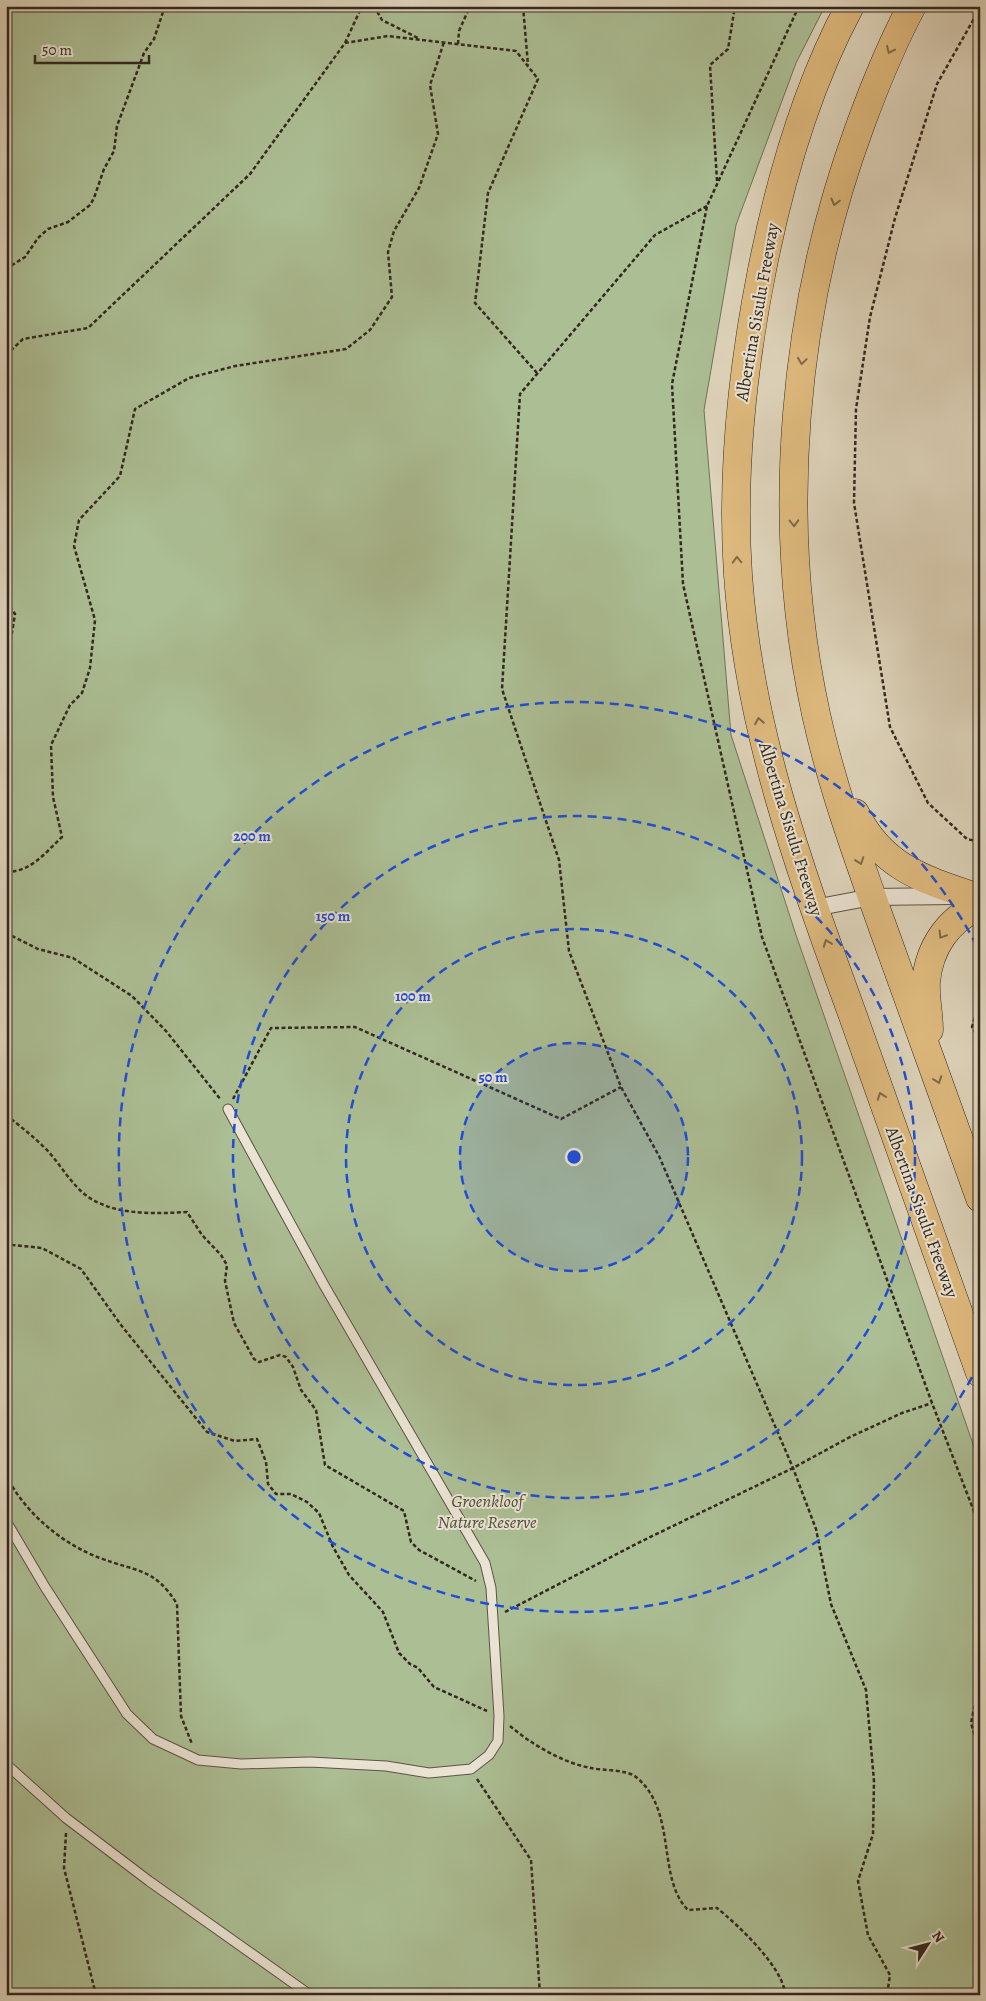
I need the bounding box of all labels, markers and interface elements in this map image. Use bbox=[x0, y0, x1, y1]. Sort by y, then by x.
scale bar bbox=[35, 32, 149, 64]
text: 50 m bbox=[42, 40, 72, 60]
one-way arrow bbox=[886, 45, 896, 54]
one-way arrow bbox=[830, 198, 841, 207]
street label: Albertina Sisulu Freeway bbox=[729, 220, 785, 404]
one-way arrow bbox=[797, 358, 808, 366]
one-way arrow bbox=[789, 520, 800, 528]
one-way arrow bbox=[732, 556, 743, 564]
one-way arrow bbox=[754, 717, 765, 725]
street label: Albertina Sisulu Freeway bbox=[753, 738, 829, 920]
text: 200 m bbox=[233, 826, 271, 846]
one-way arrow bbox=[854, 856, 864, 865]
text: 150 m bbox=[316, 906, 351, 926]
one-way arrow bbox=[939, 930, 949, 939]
one-way arrow bbox=[823, 939, 833, 948]
text: 100 m bbox=[395, 986, 431, 1006]
text: 50 m bbox=[478, 1067, 508, 1087]
one-way arrow bbox=[932, 1075, 942, 1084]
one-way arrow bbox=[877, 1092, 887, 1101]
street label: Albertina Sisulu Freeway bbox=[879, 1122, 965, 1302]
centre of rings bbox=[565, 1148, 583, 1166]
park label: Groenkloof Nature Reserve bbox=[437, 1489, 537, 1534]
north arrow bbox=[904, 1918, 954, 1968]
text: N bbox=[927, 1927, 949, 1946]

